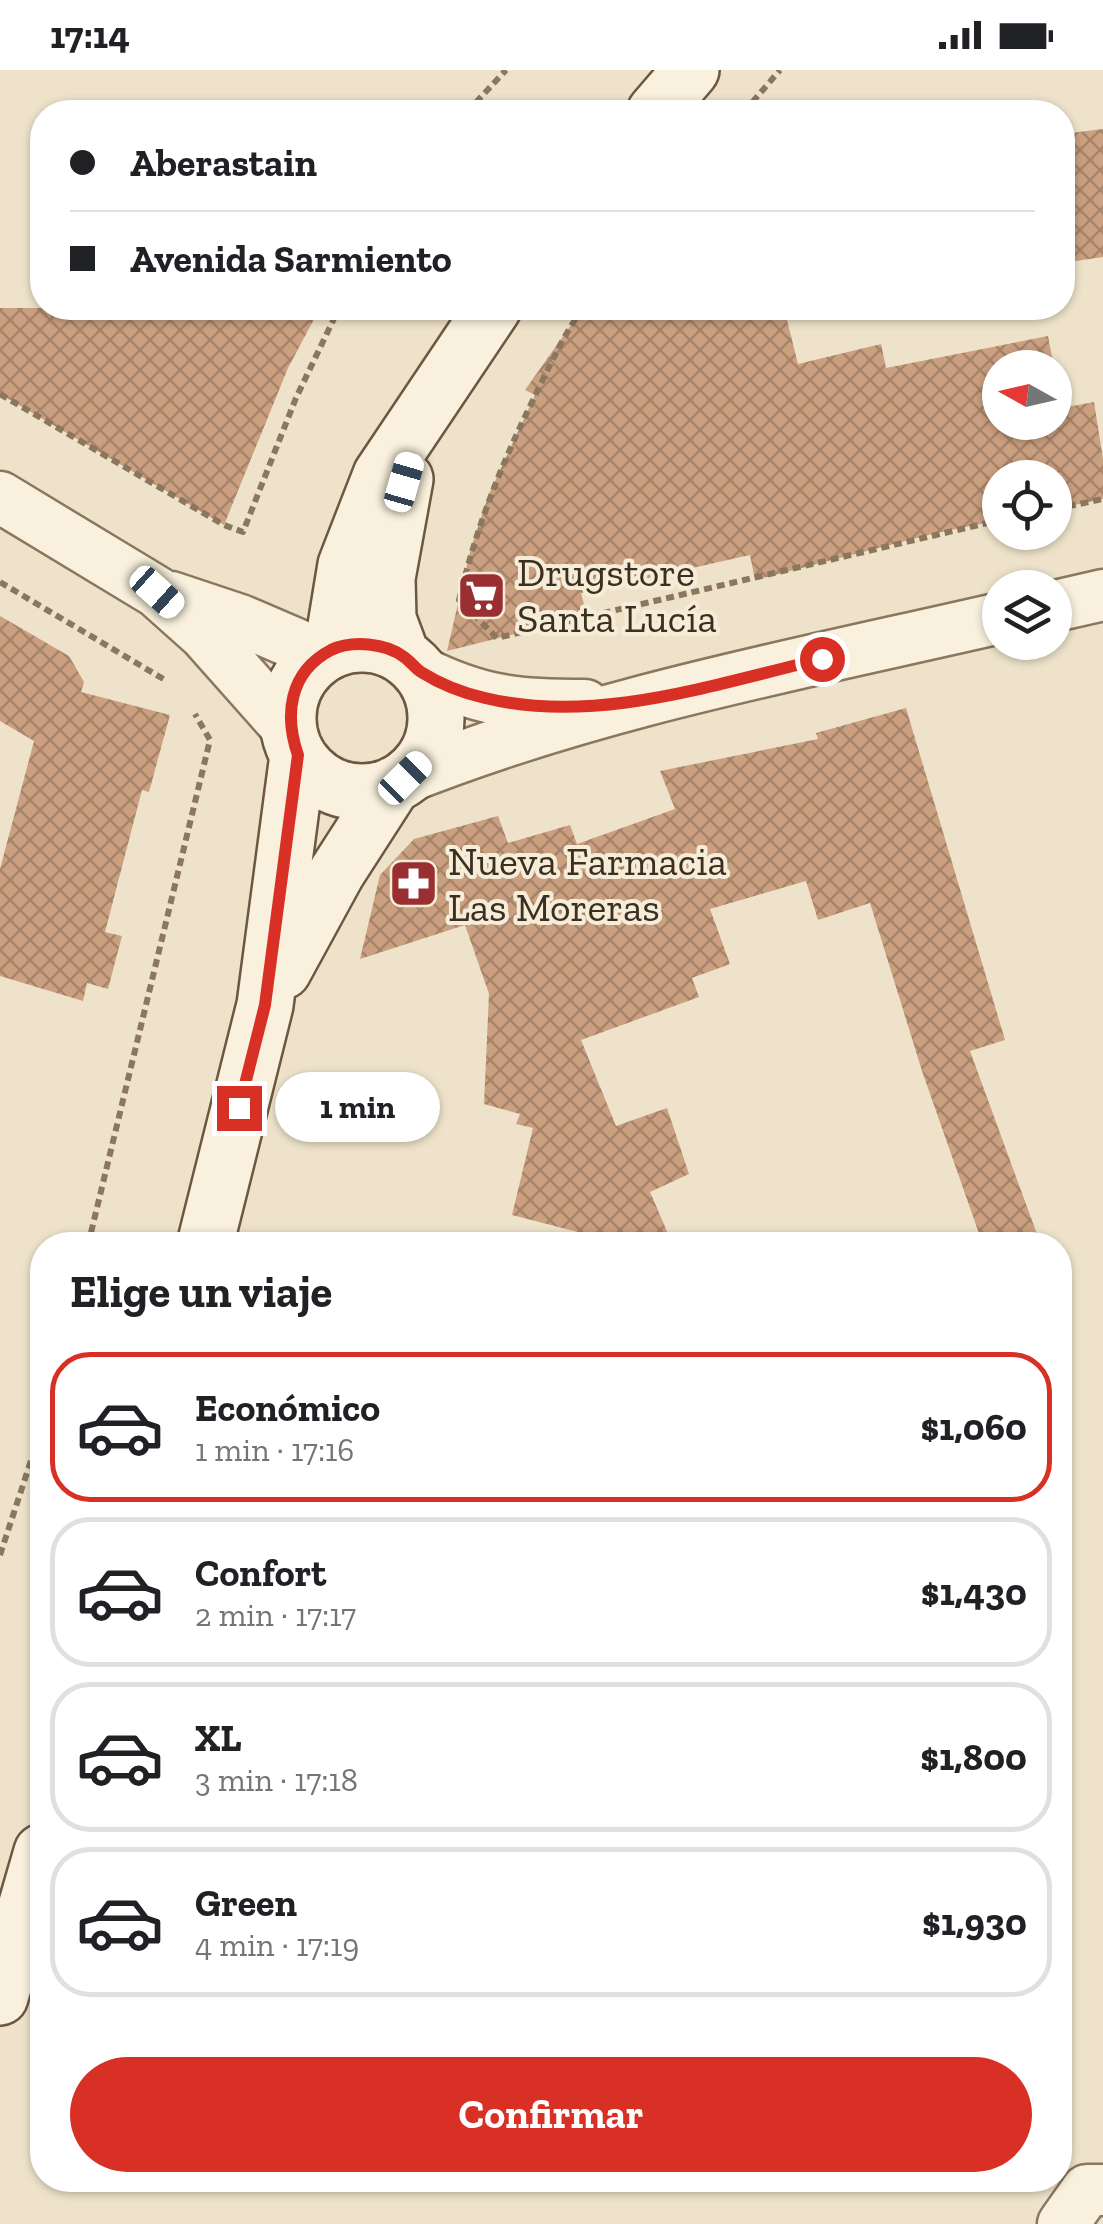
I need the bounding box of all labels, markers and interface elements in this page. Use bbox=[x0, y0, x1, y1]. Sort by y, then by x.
text: 17:14 bbox=[50, 12, 130, 58]
text: Aberastain bbox=[130, 140, 317, 186]
text: Avenida Sarmiento bbox=[130, 236, 452, 282]
north arrow bbox=[982, 350, 1072, 440]
map controls bbox=[982, 350, 1072, 660]
car bbox=[381, 449, 427, 515]
button: locate bbox=[982, 460, 1072, 550]
place label: Drugstore Santa Lucía bbox=[517, 548, 717, 642]
car bbox=[125, 561, 189, 623]
supermarket icon: Drugstore Santa Lucía bbox=[456, 569, 508, 621]
button: layers bbox=[982, 570, 1072, 660]
route start bbox=[800, 637, 845, 682]
car bbox=[373, 746, 437, 810]
place label: Nueva Farmacia Las Moreras bbox=[448, 837, 727, 931]
pharmacy icon: Nueva Farmacia Las Moreras bbox=[387, 858, 439, 910]
callout: 1 min bbox=[274, 1073, 439, 1143]
route end bbox=[217, 1086, 262, 1131]
text: 1 min bbox=[320, 1088, 395, 1126]
text: Elige un viaje bbox=[70, 1265, 332, 1319]
icon: car bbox=[75, 1382, 165, 1472]
text: Económico bbox=[195, 1385, 380, 1431]
text: $1,060 bbox=[920, 1404, 1027, 1450]
text: 1 min · 17:16 bbox=[195, 1431, 354, 1469]
icon: car bbox=[75, 1547, 165, 1637]
text: Confort bbox=[195, 1550, 326, 1596]
text: $1,430 bbox=[921, 1569, 1027, 1615]
text: 2 min · 17:17 bbox=[195, 1596, 356, 1634]
icon: car bbox=[75, 1712, 165, 1802]
text: XL bbox=[195, 1715, 242, 1761]
text: $1,800 bbox=[920, 1734, 1027, 1780]
text: 3 min · 17:18 bbox=[195, 1761, 358, 1799]
icon: car bbox=[75, 1877, 165, 1967]
text: Green bbox=[195, 1880, 297, 1926]
text: $1,930 bbox=[922, 1899, 1027, 1945]
text: 4 min · 17:19 bbox=[195, 1926, 359, 1964]
button: Confirmar bbox=[70, 2057, 1032, 2172]

